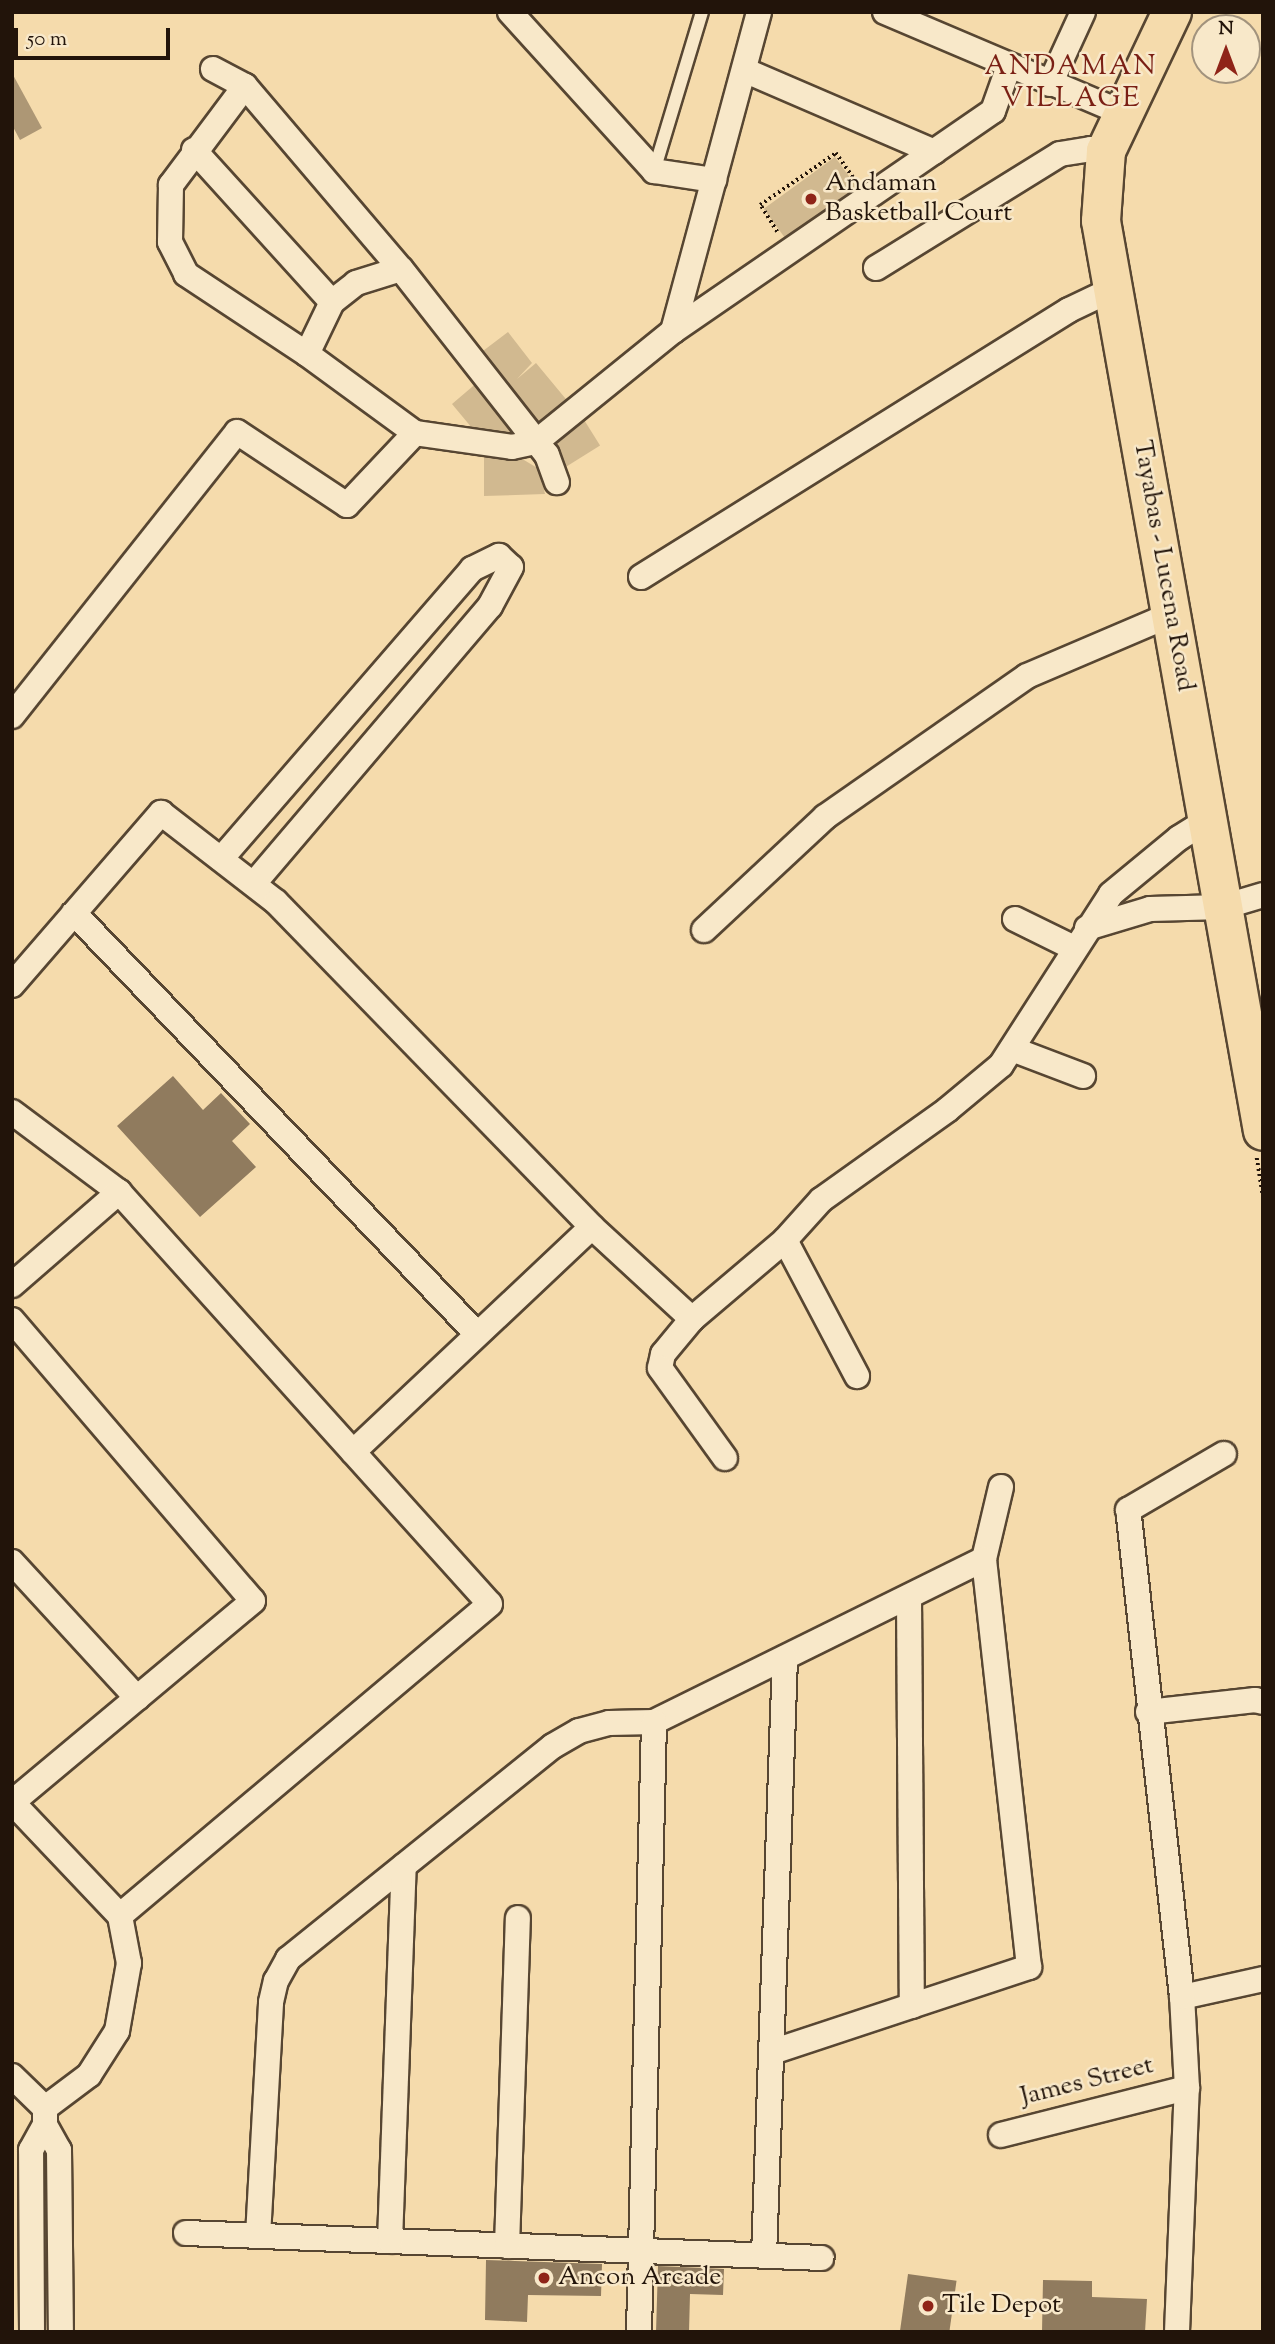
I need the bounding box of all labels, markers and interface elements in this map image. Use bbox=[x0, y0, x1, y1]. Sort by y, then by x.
scale bar bbox=[18, 14, 173, 58]
north arrow bbox=[1191, 14, 1261, 84]
text: N bbox=[1218, 16, 1234, 43]
text: 50 m bbox=[27, 25, 67, 55]
district label: ANDAMAN VILLAGE bbox=[985, 50, 1157, 116]
place label: Andaman Basketball Court bbox=[825, 168, 1012, 230]
marker: Andaman Basketball Court bbox=[803, 191, 819, 207]
street label: Tayabas - Lucena Road bbox=[1126, 438, 1200, 694]
street label: James Street bbox=[1017, 2050, 1157, 2114]
place label: Ancon Arcade bbox=[558, 2262, 721, 2294]
marker: Ancon Arcade bbox=[536, 2270, 552, 2286]
place label: Tile Depot bbox=[942, 2290, 1061, 2322]
marker: Tile Depot bbox=[920, 2298, 936, 2314]

